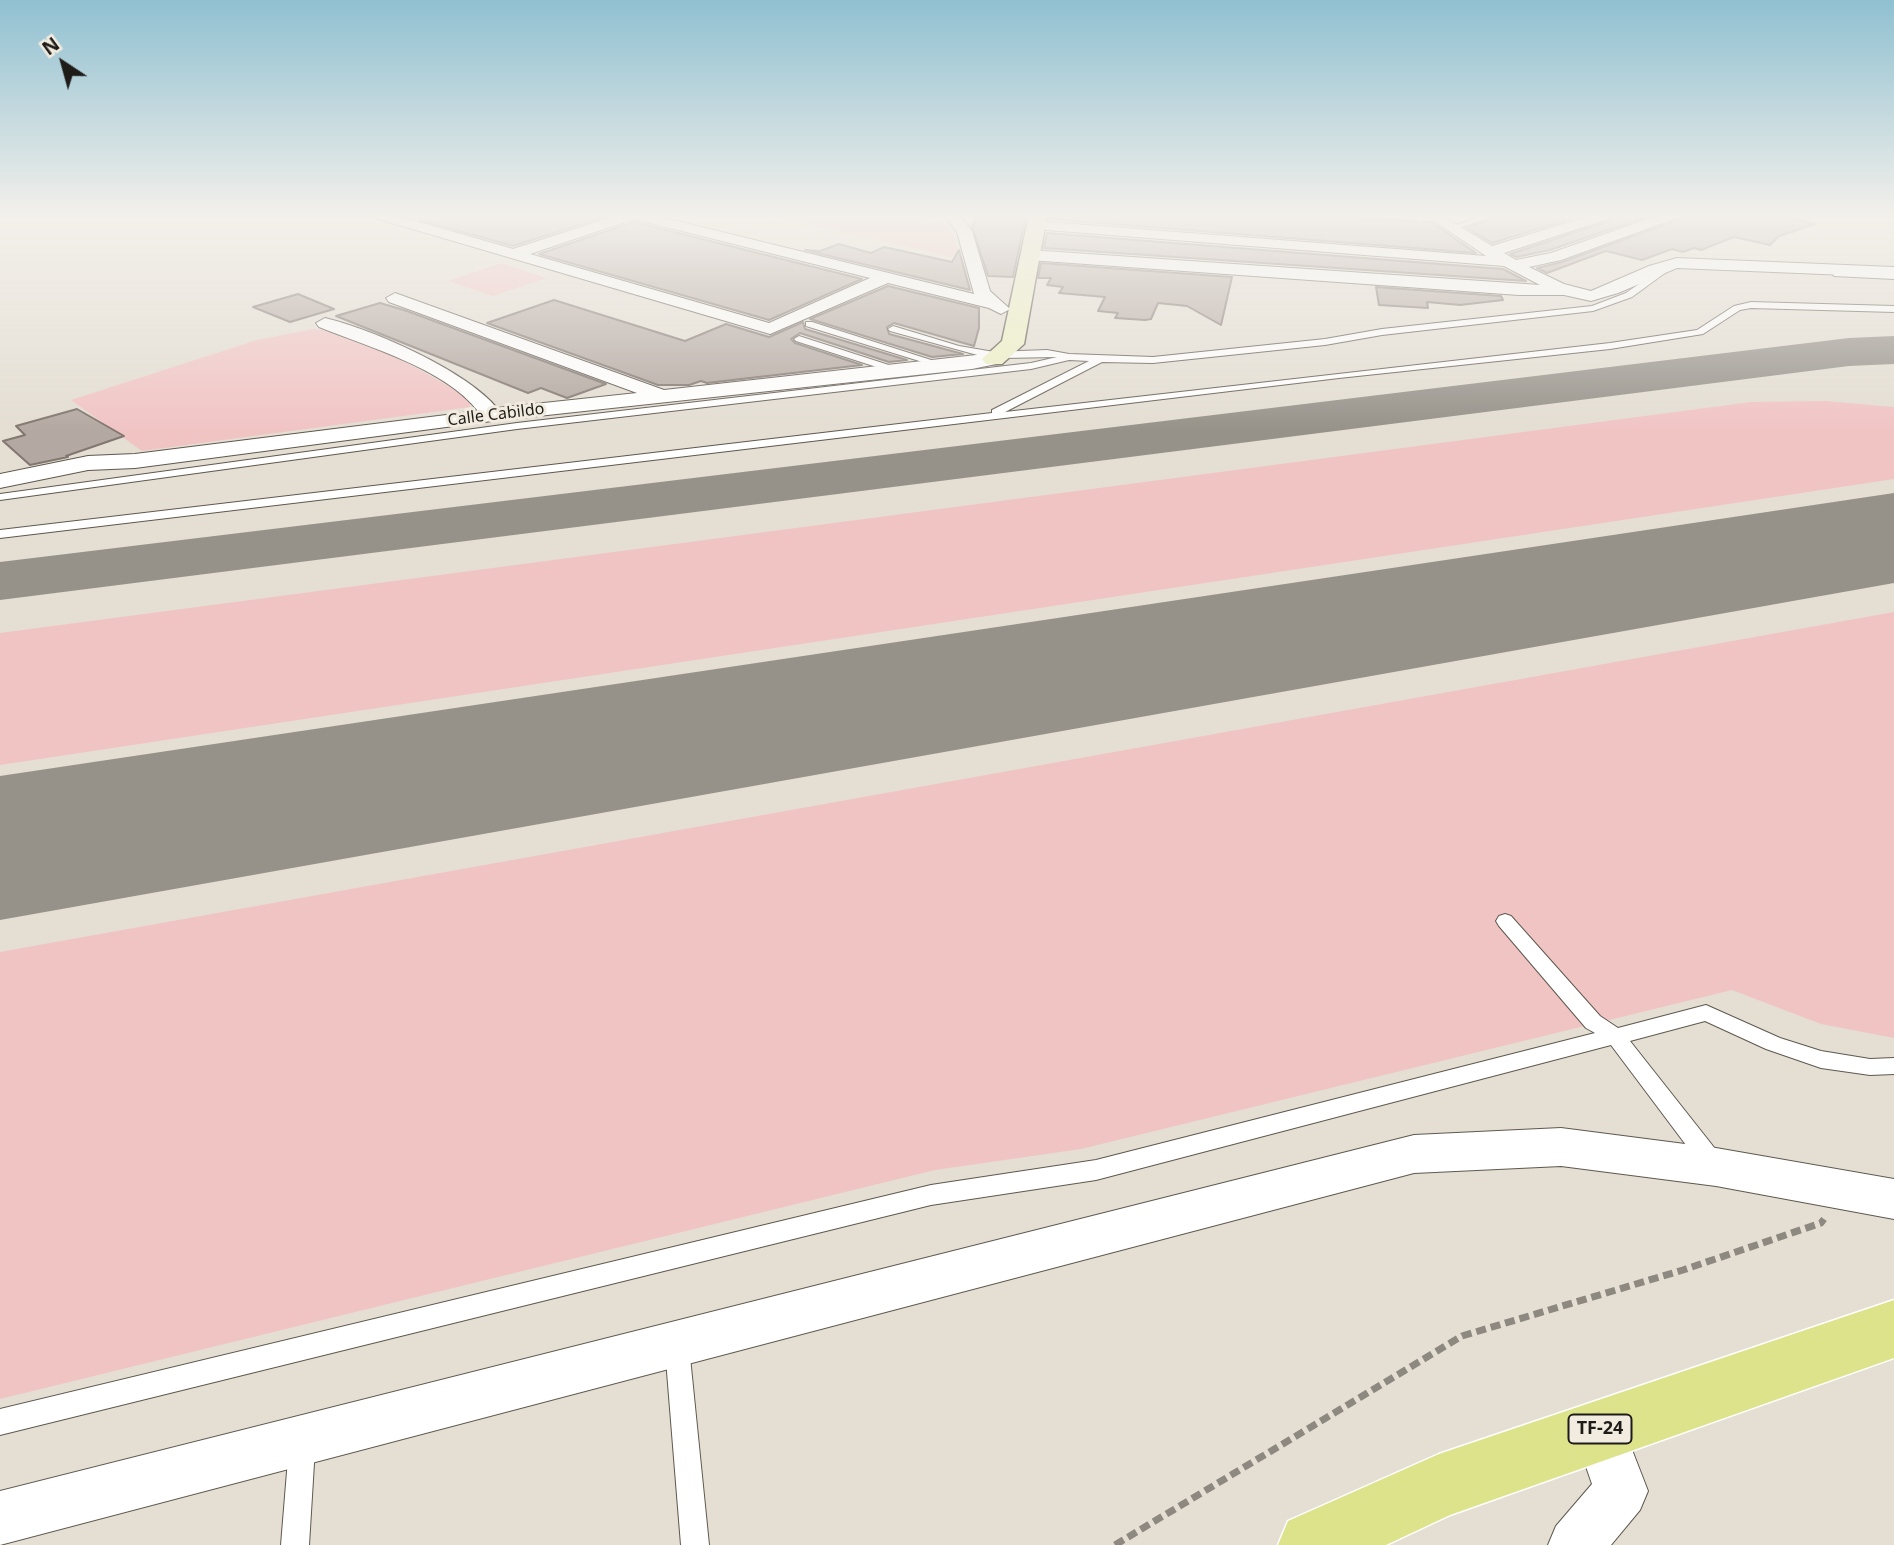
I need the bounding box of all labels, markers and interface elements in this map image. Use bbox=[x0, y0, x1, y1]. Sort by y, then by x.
north arrow bbox=[28, 28, 98, 98]
text: N bbox=[37, 31, 65, 61]
street label: Calle Cabildo bbox=[447, 400, 545, 430]
road number: TF-24 bbox=[1568, 1414, 1632, 1444]

